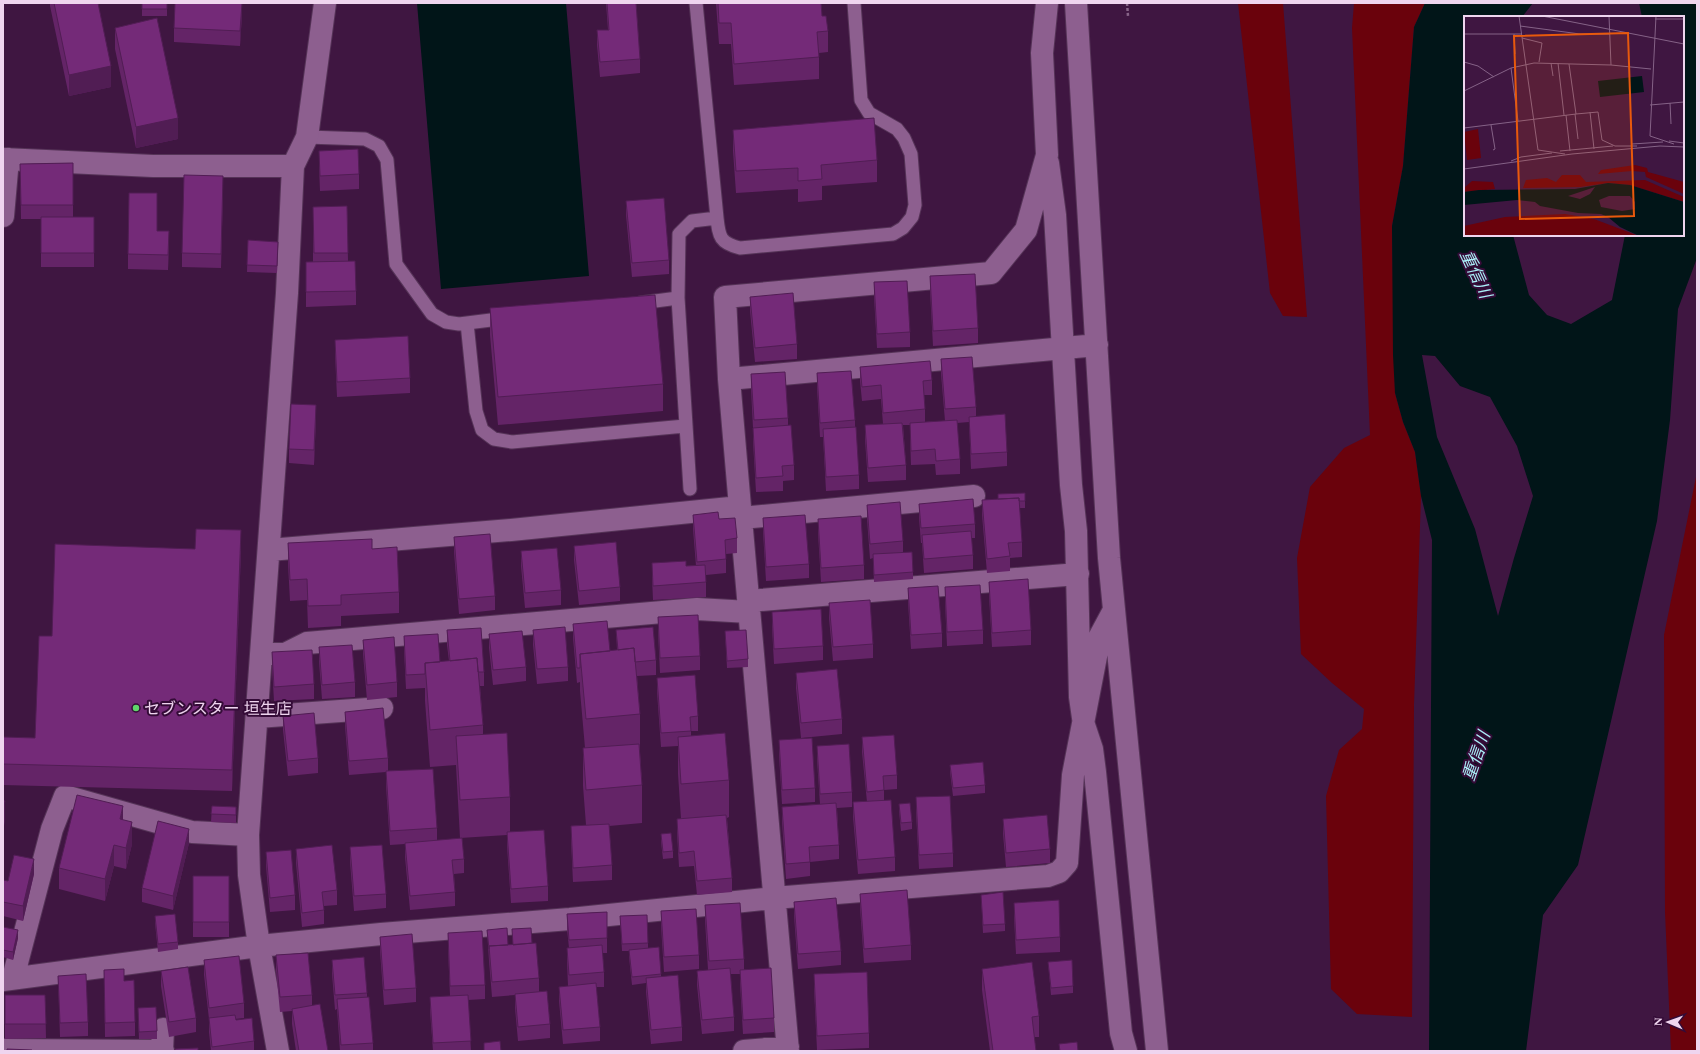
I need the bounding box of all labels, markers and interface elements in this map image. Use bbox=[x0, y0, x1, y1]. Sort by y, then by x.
inset map bbox=[1464, 16, 1684, 236]
water label: 重信川 bbox=[1453, 246, 1498, 305]
place label: セブンスター 垣生店 bbox=[144, 697, 292, 721]
marker: セブンスター 垣生店 bbox=[131, 703, 141, 713]
water label: 重信川 bbox=[1456, 726, 1498, 785]
north arrow bbox=[1648, 1002, 1688, 1042]
text: N bbox=[1650, 1017, 1667, 1026]

